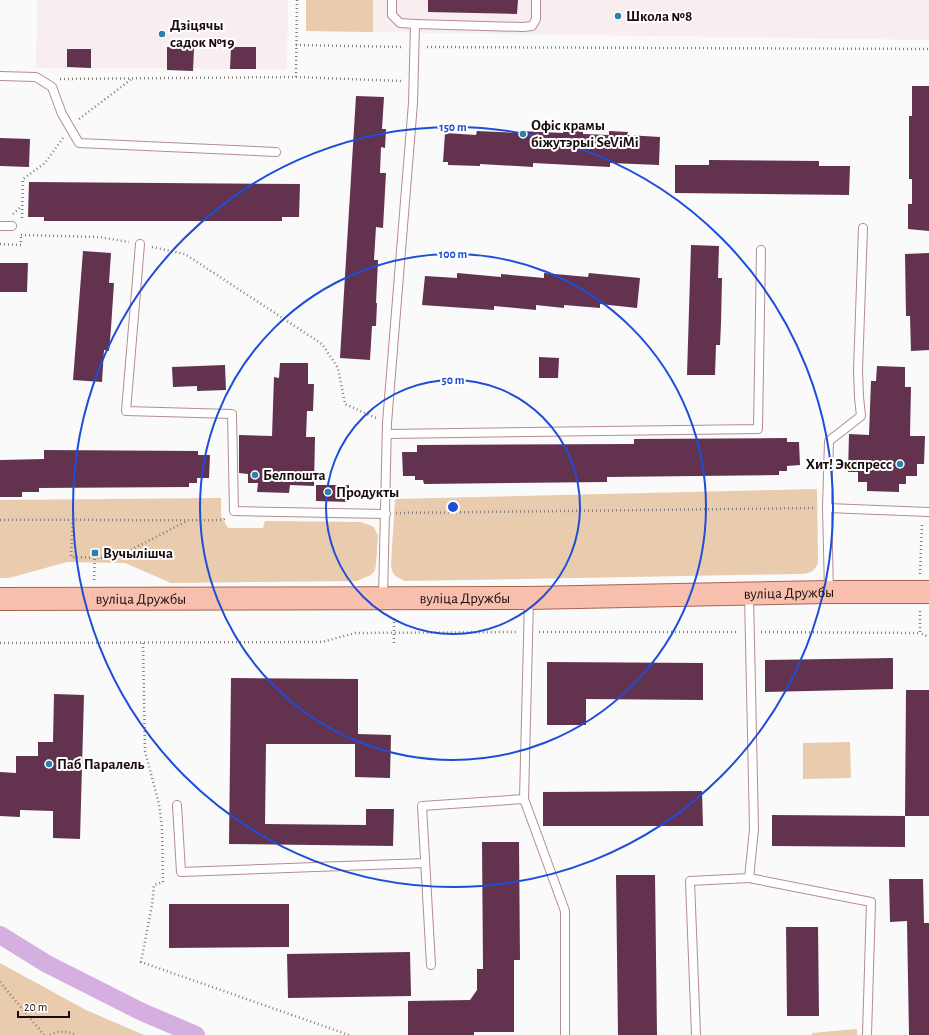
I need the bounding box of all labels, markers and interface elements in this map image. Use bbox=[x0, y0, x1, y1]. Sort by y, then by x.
place label: Школа №8 bbox=[626, 9, 692, 24]
marker: Школа №8 bbox=[613, 11, 623, 21]
place label: Дзіцячы садок №19 bbox=[170, 18, 235, 50]
marker: Дзіцячы садок №19 bbox=[157, 29, 167, 39]
place label: Офіс крамы біжутэрыі SeViMi bbox=[531, 118, 639, 150]
text: 150 m bbox=[439, 121, 467, 133]
marker: Офіс крамы біжутэрыі SeViMi bbox=[518, 129, 528, 139]
text: 100 m bbox=[439, 248, 467, 260]
text: 50 m bbox=[442, 374, 465, 386]
place label: Хит! Экспресс bbox=[806, 457, 892, 472]
marker: Хит! Экспресс bbox=[895, 459, 905, 469]
place label: Белпошта bbox=[263, 468, 326, 483]
marker: Белпошта bbox=[250, 470, 260, 480]
place label: Продукты bbox=[336, 485, 399, 500]
marker: Продукты bbox=[323, 487, 333, 497]
centre of rings bbox=[446, 500, 460, 514]
place label: Вучылішча bbox=[103, 546, 173, 561]
marker: Вучылішча bbox=[90, 548, 100, 558]
street label: вуліца Дружбы bbox=[743, 585, 834, 601]
street label: вуліца Дружбы bbox=[96, 591, 186, 606]
street label: вуліца Дружбы bbox=[420, 591, 510, 606]
place label: Паб Паралель bbox=[57, 757, 145, 772]
marker: Паб Паралель bbox=[44, 759, 54, 769]
scale bar bbox=[18, 993, 69, 1019]
text: 20 m bbox=[24, 1001, 47, 1013]

